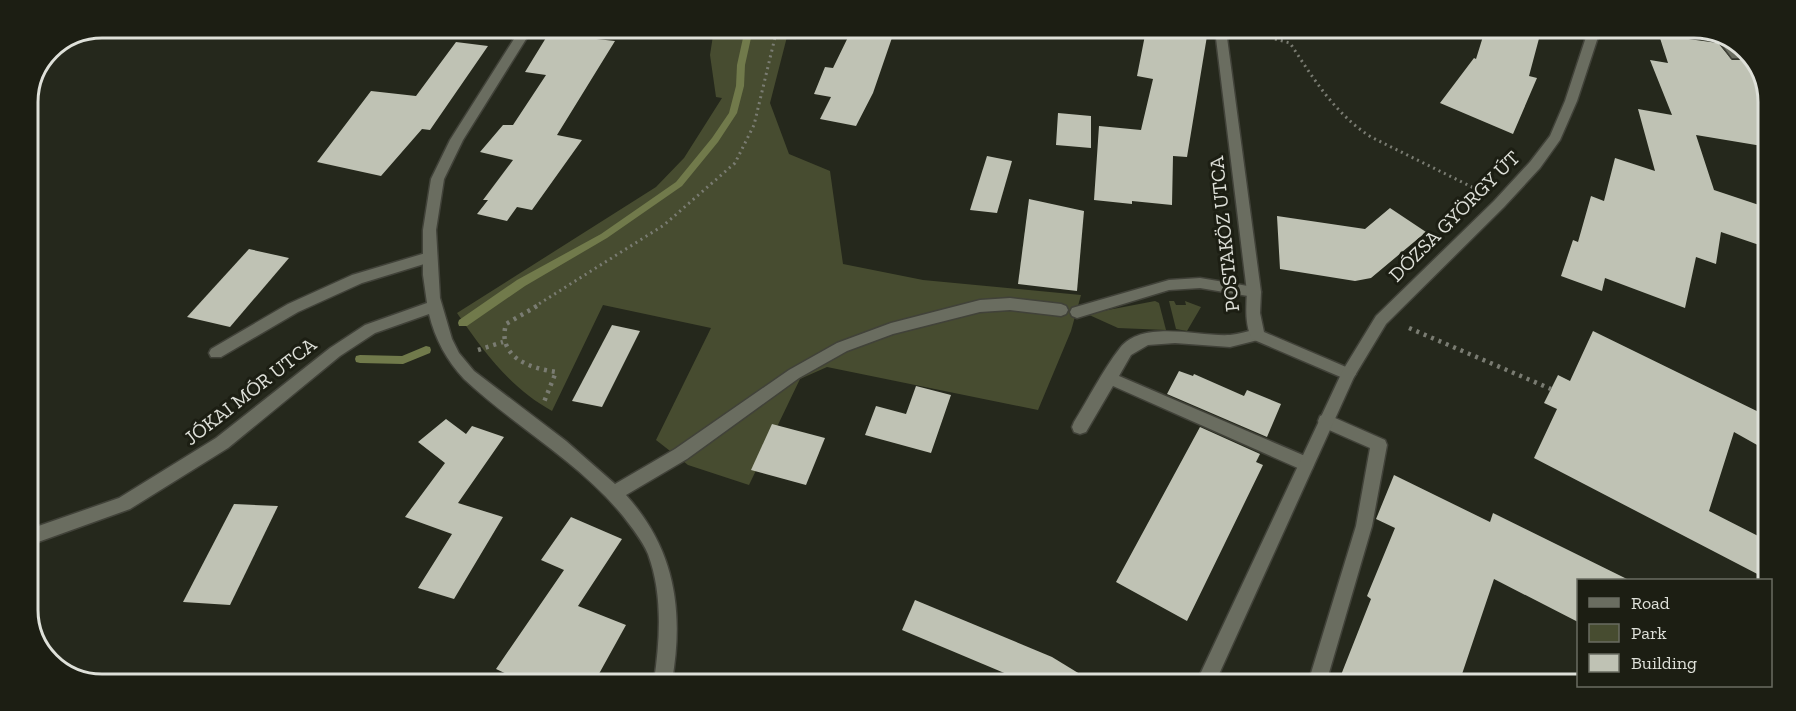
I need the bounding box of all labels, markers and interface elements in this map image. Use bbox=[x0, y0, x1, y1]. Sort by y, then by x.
street label: DÓZSA GYÖRGY ÚT bbox=[1383, 145, 1525, 287]
street label: POSTAKÖZ UTCA bbox=[1204, 154, 1244, 313]
street label: JÓKAI MÓR UTCA bbox=[179, 331, 322, 450]
legend bbox=[1577, 579, 1772, 687]
text: Road bbox=[1631, 592, 1670, 614]
text: Park bbox=[1631, 622, 1667, 644]
text: Building bbox=[1631, 652, 1697, 674]

